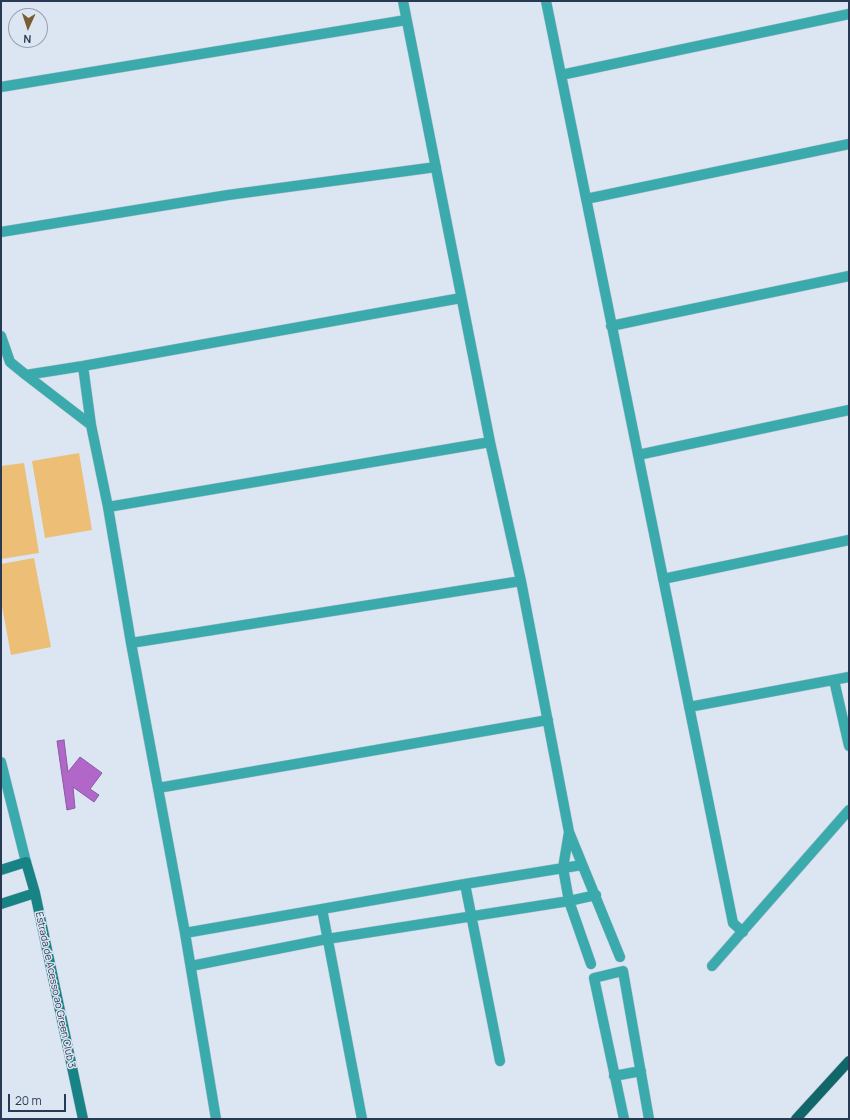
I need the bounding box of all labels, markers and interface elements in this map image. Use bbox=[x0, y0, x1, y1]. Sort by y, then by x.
north arrow bbox=[8, 8, 48, 48]
text: N bbox=[23, 32, 32, 47]
street label: Estrada de Acesso ao Green Club 3 bbox=[33, 911, 77, 1069]
scale bar bbox=[10, 1086, 68, 1112]
text: 20 m bbox=[15, 1092, 42, 1109]

